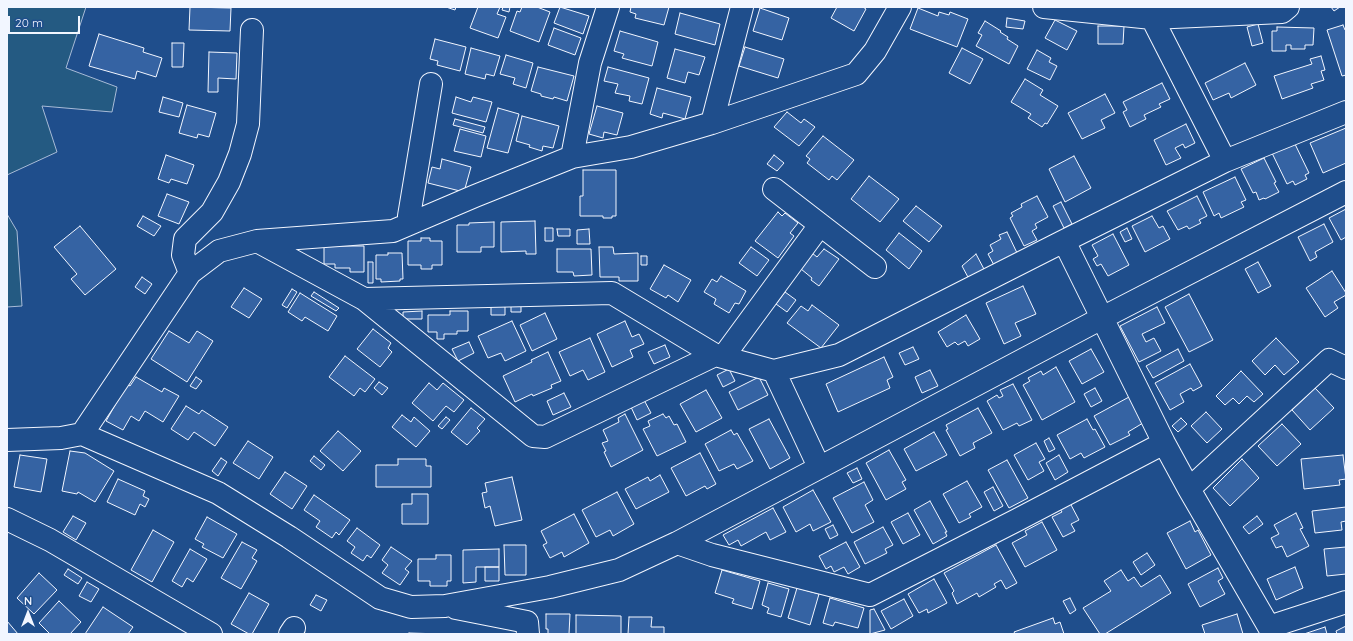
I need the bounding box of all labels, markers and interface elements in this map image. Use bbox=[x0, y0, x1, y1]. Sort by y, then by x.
scale bar bbox=[10, 8, 82, 34]
text: 20 m bbox=[15, 15, 43, 30]
north arrow bbox=[8, 593, 48, 633]
text: N bbox=[24, 594, 32, 608]

